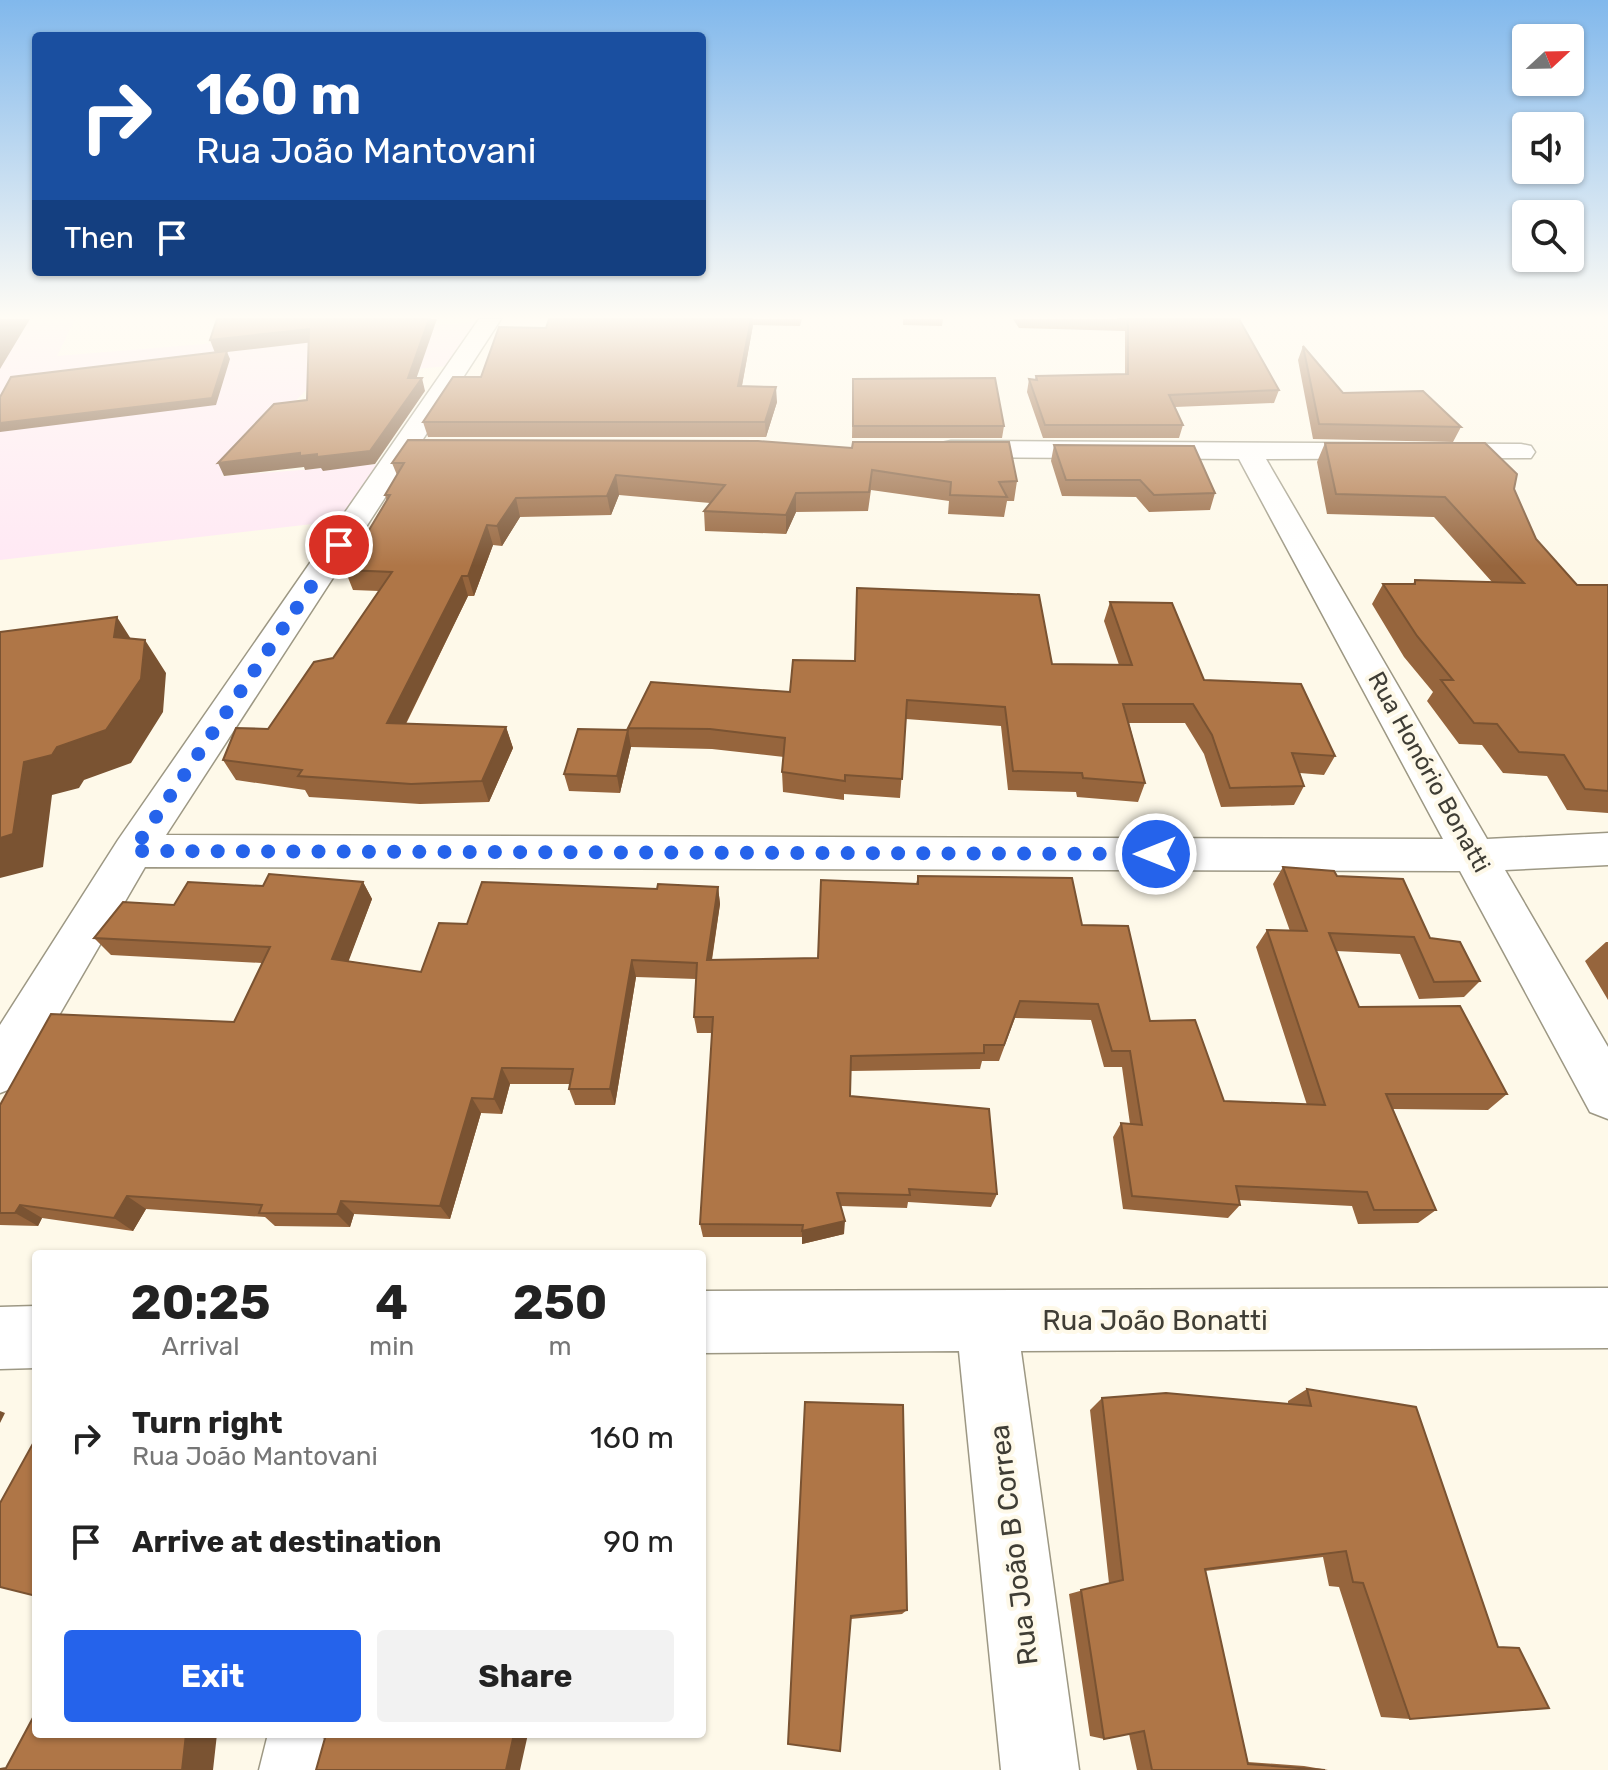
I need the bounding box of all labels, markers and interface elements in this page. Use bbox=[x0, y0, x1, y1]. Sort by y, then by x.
north arrow bbox=[1512, 24, 1584, 96]
map controls bbox=[1512, 24, 1584, 272]
text: 160 m bbox=[196, 62, 362, 128]
icon: right bbox=[64, 64, 168, 168]
button: sound bbox=[1512, 112, 1584, 184]
text: Rua João Mantovani bbox=[196, 129, 537, 172]
button: search bbox=[1512, 200, 1584, 272]
icon: arrive bbox=[150, 216, 194, 260]
text: Then bbox=[64, 220, 134, 256]
pin bbox=[305, 511, 373, 579]
icon: arrive bbox=[317, 523, 361, 567]
street label: Rua Honório Bonatti bbox=[1362, 667, 1496, 877]
position arrow bbox=[1114, 812, 1198, 896]
text: 20:25 bbox=[130, 1274, 271, 1331]
text: 4 bbox=[375, 1274, 408, 1331]
text: 250 bbox=[513, 1274, 608, 1331]
street label: Rua João Bonatti bbox=[1042, 1304, 1268, 1337]
text: Arrival bbox=[161, 1331, 240, 1362]
text: min bbox=[369, 1331, 414, 1362]
text: m bbox=[549, 1331, 572, 1362]
text: Turn right bbox=[132, 1405, 283, 1441]
icon: right bbox=[64, 1416, 108, 1460]
text: 160 m bbox=[590, 1420, 674, 1456]
street label: Rua João B Correa bbox=[982, 1423, 1045, 1667]
text: Rua João Mantovani bbox=[132, 1441, 378, 1472]
icon: arrive bbox=[64, 1520, 108, 1564]
text: Arrive at destination bbox=[132, 1524, 442, 1560]
text: 90 m bbox=[603, 1524, 674, 1560]
button: Exit bbox=[64, 1630, 361, 1722]
button: Share bbox=[377, 1630, 674, 1722]

